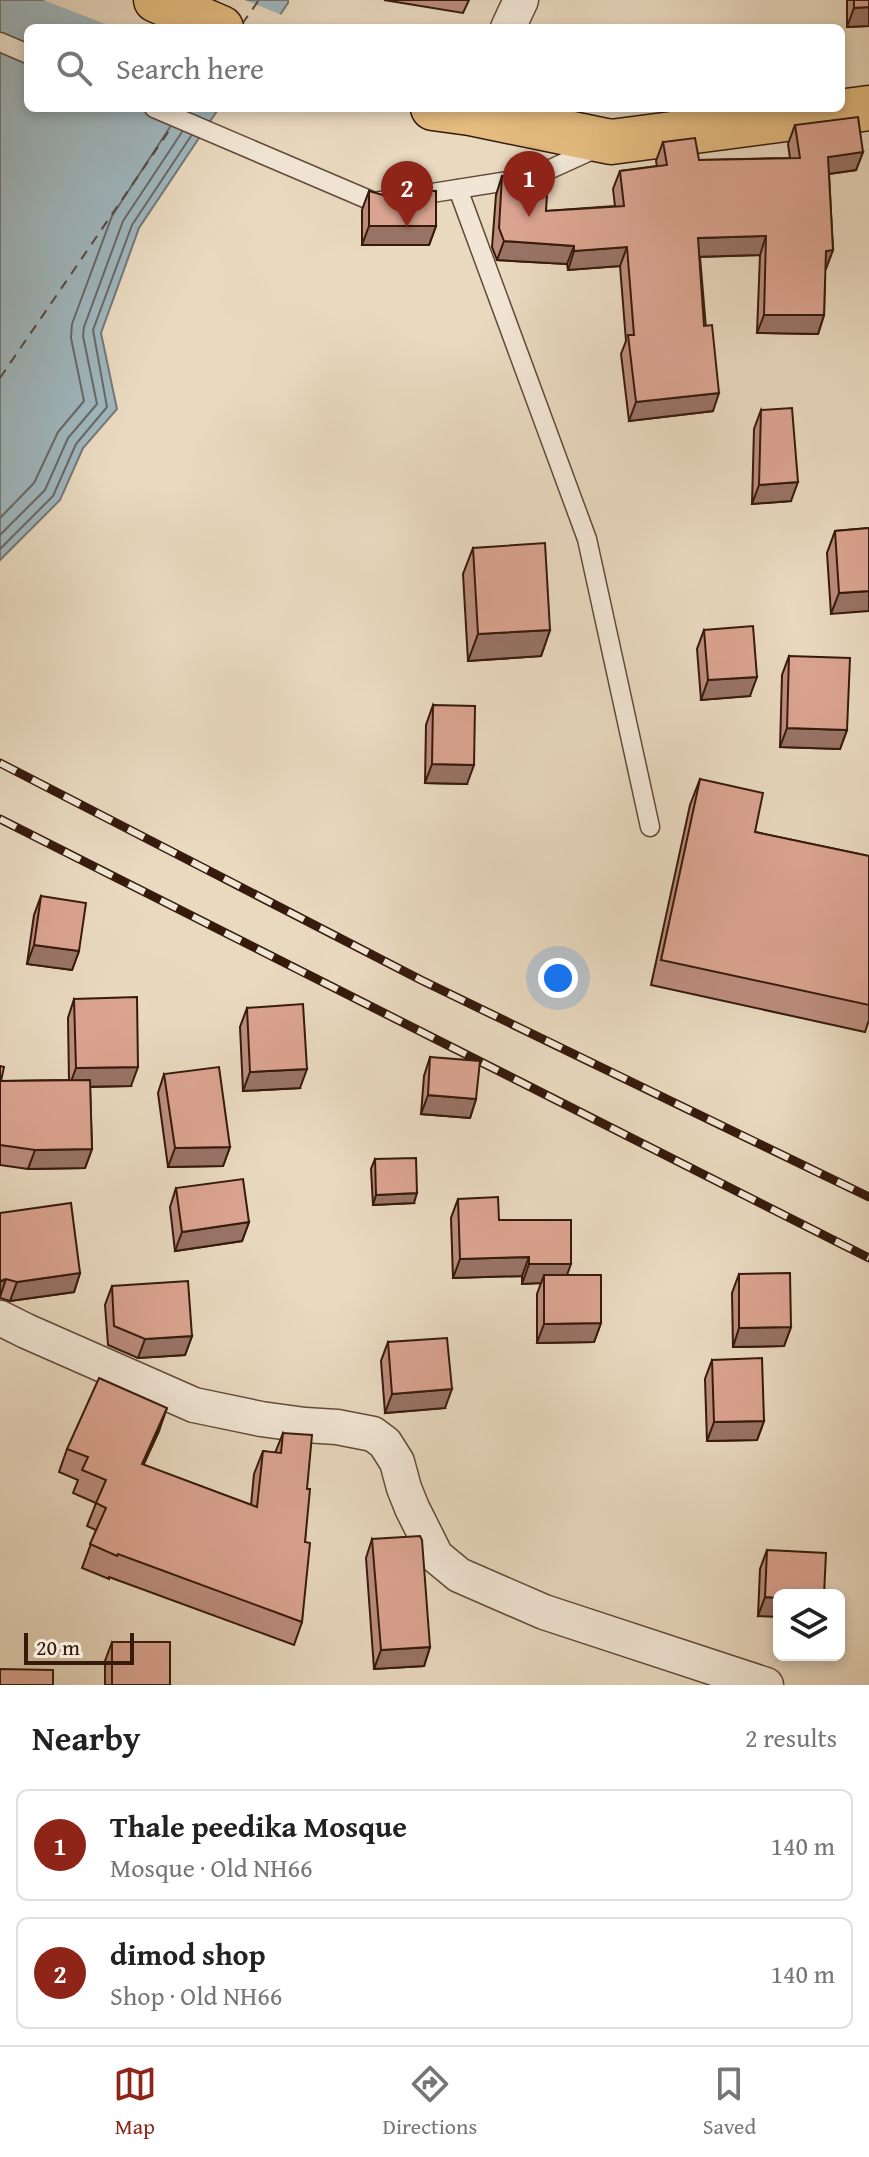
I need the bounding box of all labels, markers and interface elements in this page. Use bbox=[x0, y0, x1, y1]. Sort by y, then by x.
search box bbox=[24, 24, 845, 112]
icon: search bbox=[52, 46, 96, 90]
text: Search here bbox=[116, 46, 264, 90]
pin: 1 bbox=[503, 151, 555, 217]
pin: 2 bbox=[381, 161, 433, 227]
your location bbox=[538, 958, 578, 998]
map controls bbox=[773, 1589, 845, 1661]
button: layers bbox=[773, 1589, 845, 1661]
scale bar bbox=[24, 1629, 134, 1665]
text: 20 m bbox=[36, 1631, 80, 1663]
text: Nearby bbox=[32, 1713, 141, 1762]
text: 2 results bbox=[745, 1718, 837, 1757]
text: Thale peedika Mosque bbox=[110, 1804, 407, 1848]
text: 1 bbox=[53, 1826, 67, 1865]
text: 140 m bbox=[770, 1826, 835, 1865]
text: Mosque · Old NH66 bbox=[110, 1848, 313, 1887]
text: dimod shop bbox=[110, 1932, 266, 1976]
text: 2 bbox=[53, 1954, 67, 1993]
text: 140 m bbox=[770, 1954, 835, 1993]
text: Shop · Old NH66 bbox=[110, 1976, 282, 2015]
tab: Map bbox=[113, 2062, 157, 2142]
tab: Directions bbox=[383, 2062, 477, 2142]
tab: Saved bbox=[703, 2062, 756, 2142]

